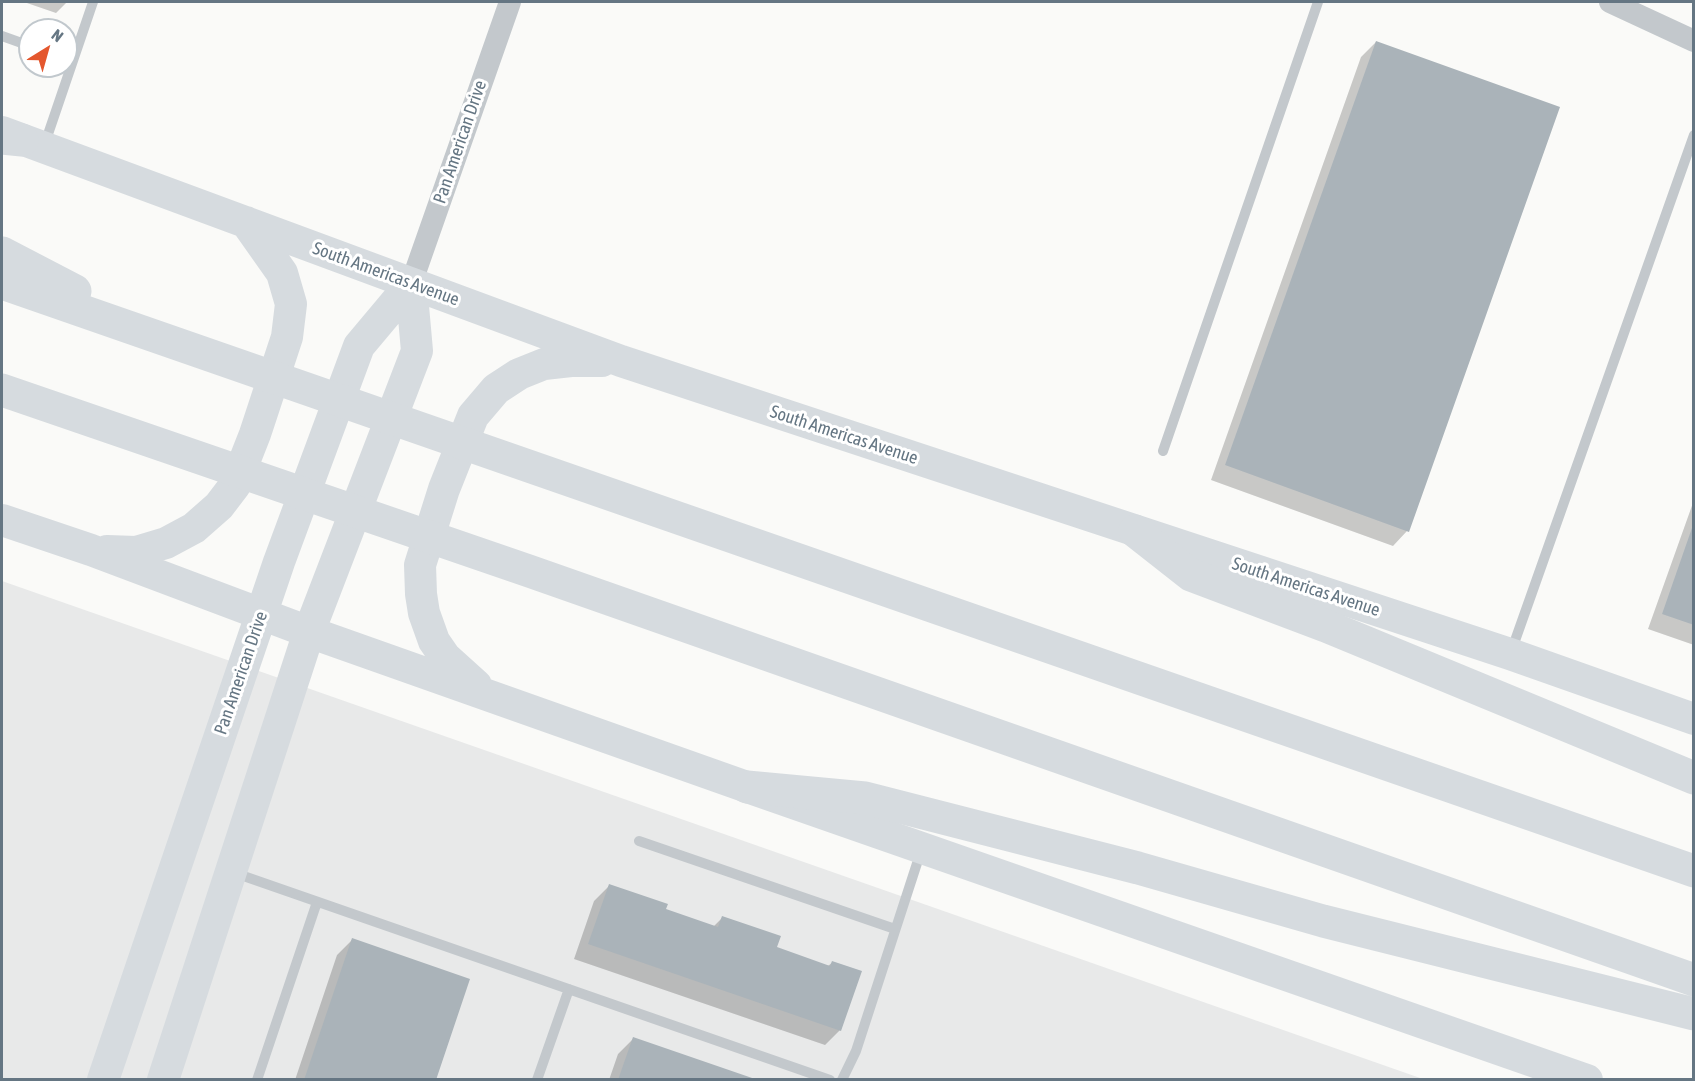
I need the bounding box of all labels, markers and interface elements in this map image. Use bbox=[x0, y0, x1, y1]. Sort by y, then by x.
north arrow bbox=[18, 18, 78, 78]
text: N bbox=[48, 25, 67, 45]
street label: Pan American Drive bbox=[429, 78, 491, 206]
street label: South Americas Avenue bbox=[310, 237, 462, 311]
street label: South Americas Avenue bbox=[767, 401, 921, 469]
street label: South Americas Avenue bbox=[1229, 553, 1383, 621]
street label: Pan American Drive bbox=[210, 609, 272, 737]

